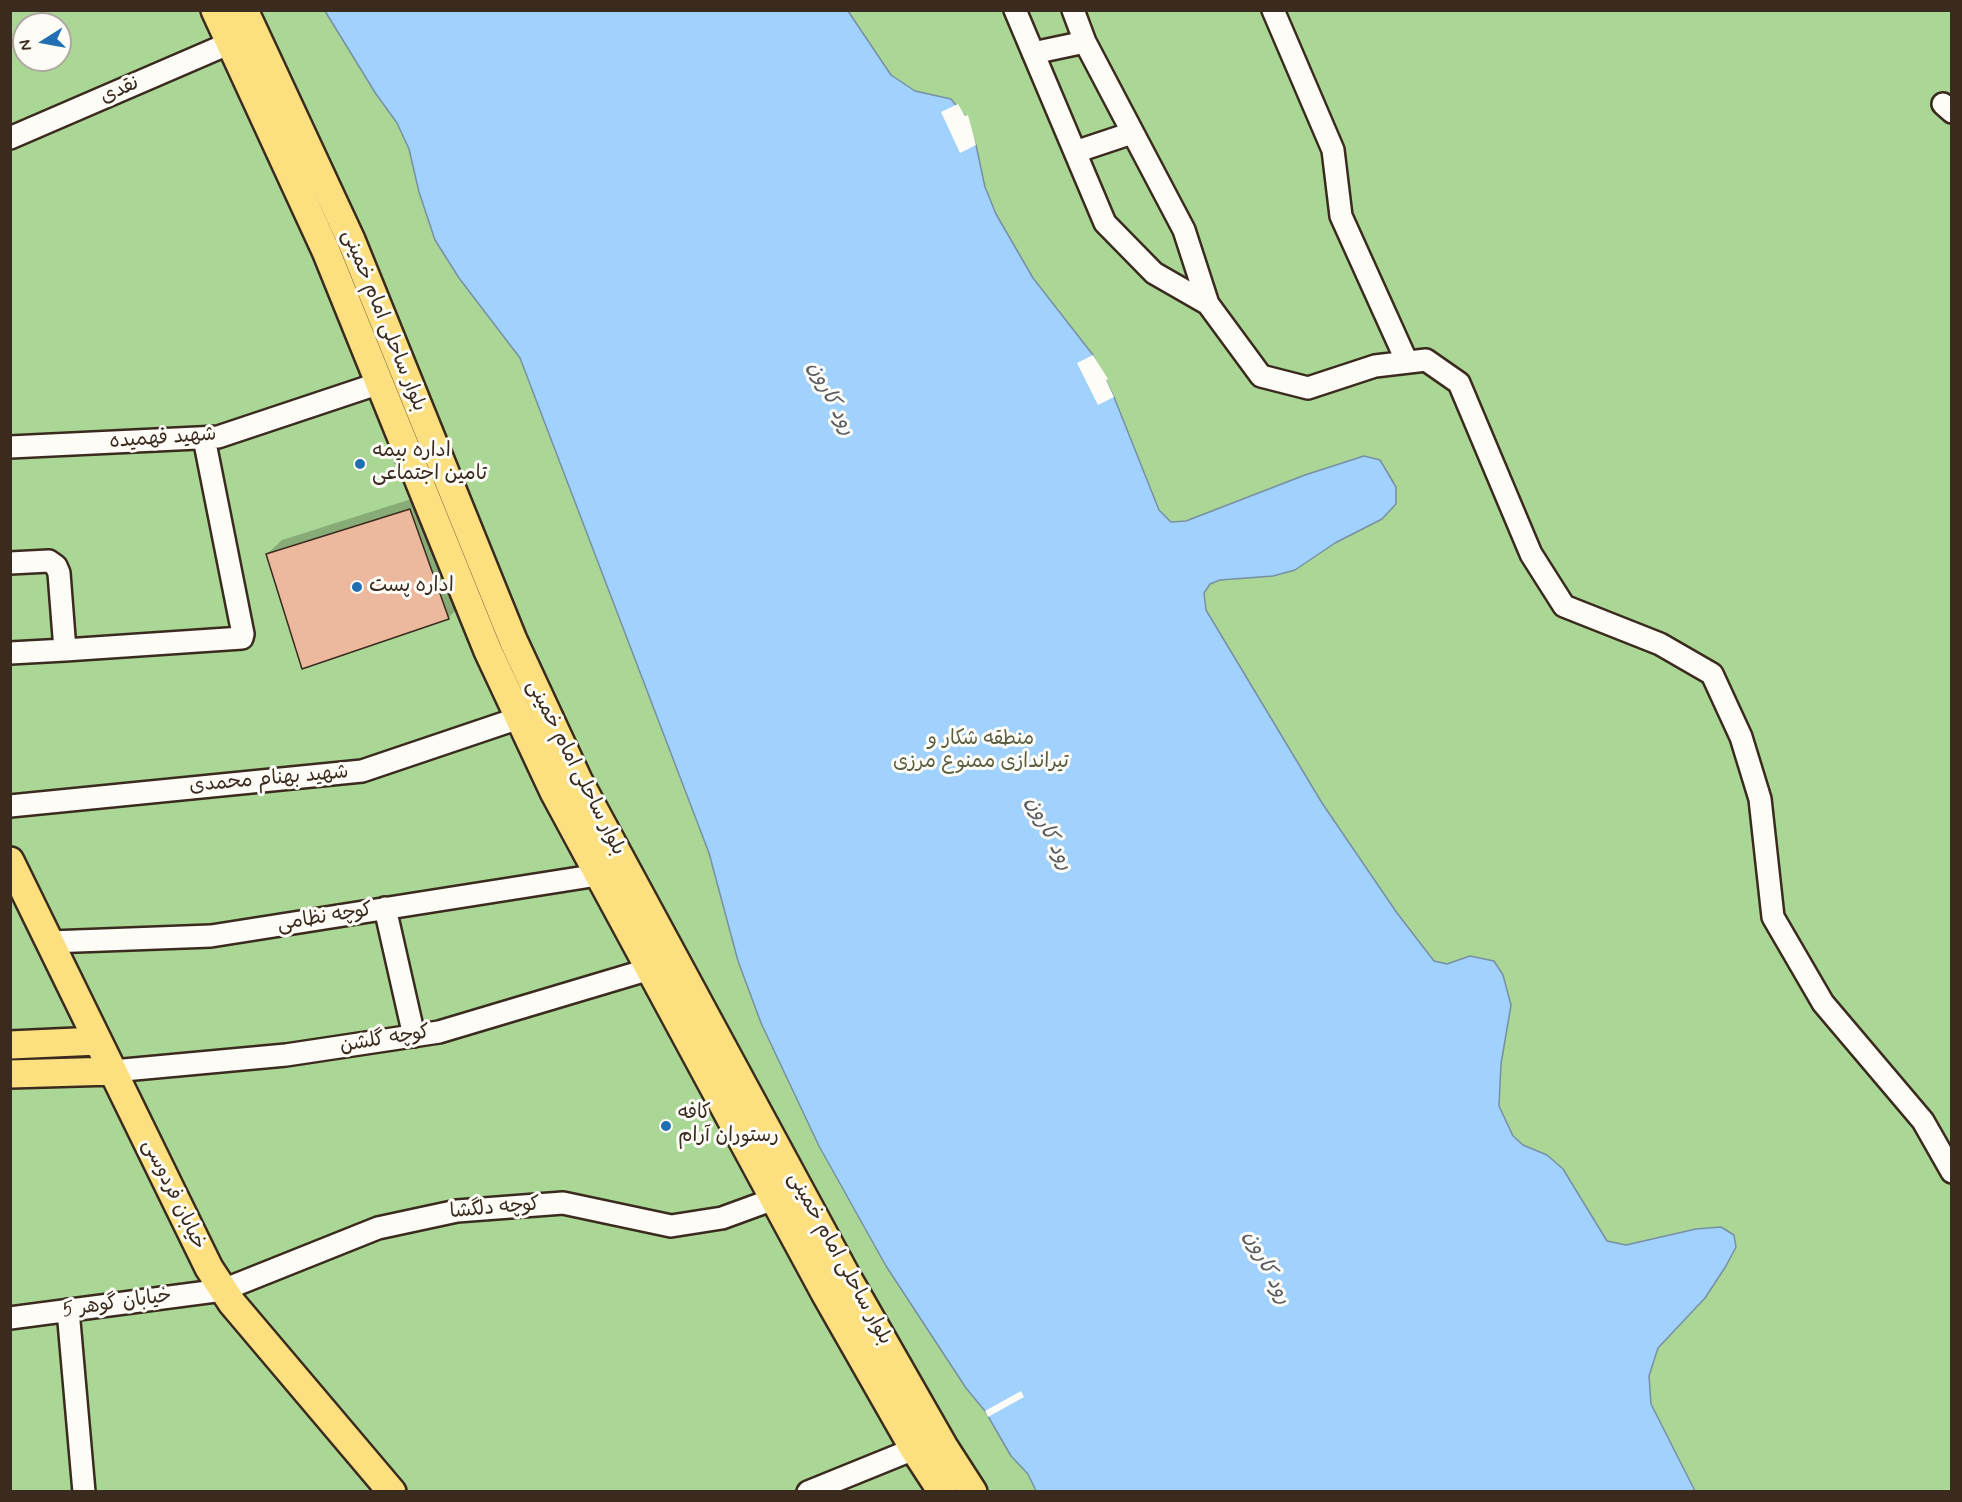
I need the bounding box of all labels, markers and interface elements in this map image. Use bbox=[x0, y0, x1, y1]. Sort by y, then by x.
north arrow bbox=[12, 12, 72, 72]
text: N bbox=[14, 38, 37, 52]
street label: نقدی bbox=[97, 72, 143, 110]
street label: بلوار ساحلی امام خمینی bbox=[336, 227, 430, 415]
water label: رود کارون bbox=[801, 358, 859, 440]
street label: شهید فهمیده bbox=[109, 423, 217, 455]
place label: اداره بیمه تامین اجتماعی bbox=[372, 440, 487, 487]
marker: اداره بیمه تامین اجتماعی bbox=[353, 457, 367, 471]
place label: اداره پست bbox=[369, 575, 454, 599]
marker: اداره پست bbox=[350, 580, 364, 594]
street label: بلوار ساحلی امام خمینی bbox=[520, 676, 630, 860]
park label: منطقه شکار و تیراندازی ممنوع مرزی bbox=[893, 728, 1069, 775]
street label: شهید بهنام محمدی bbox=[188, 761, 350, 799]
water label: رود کارون bbox=[1019, 793, 1077, 875]
street label: کوچه نظامی bbox=[276, 899, 374, 937]
street label: کوچه گلشن bbox=[338, 1021, 432, 1059]
place label: کافه رستوران آرام bbox=[678, 1102, 779, 1149]
marker: کافه رستوران آرام bbox=[659, 1119, 673, 1133]
street label: خیابان فردوسی bbox=[136, 1136, 210, 1254]
street label: بلوار ساحلی امام خمینی bbox=[782, 1169, 896, 1349]
street label: کوچه دلگشا bbox=[449, 1193, 541, 1225]
water label: رود کارون bbox=[1237, 1227, 1295, 1309]
street label: خیابان گوهر 5 bbox=[61, 1284, 173, 1324]

